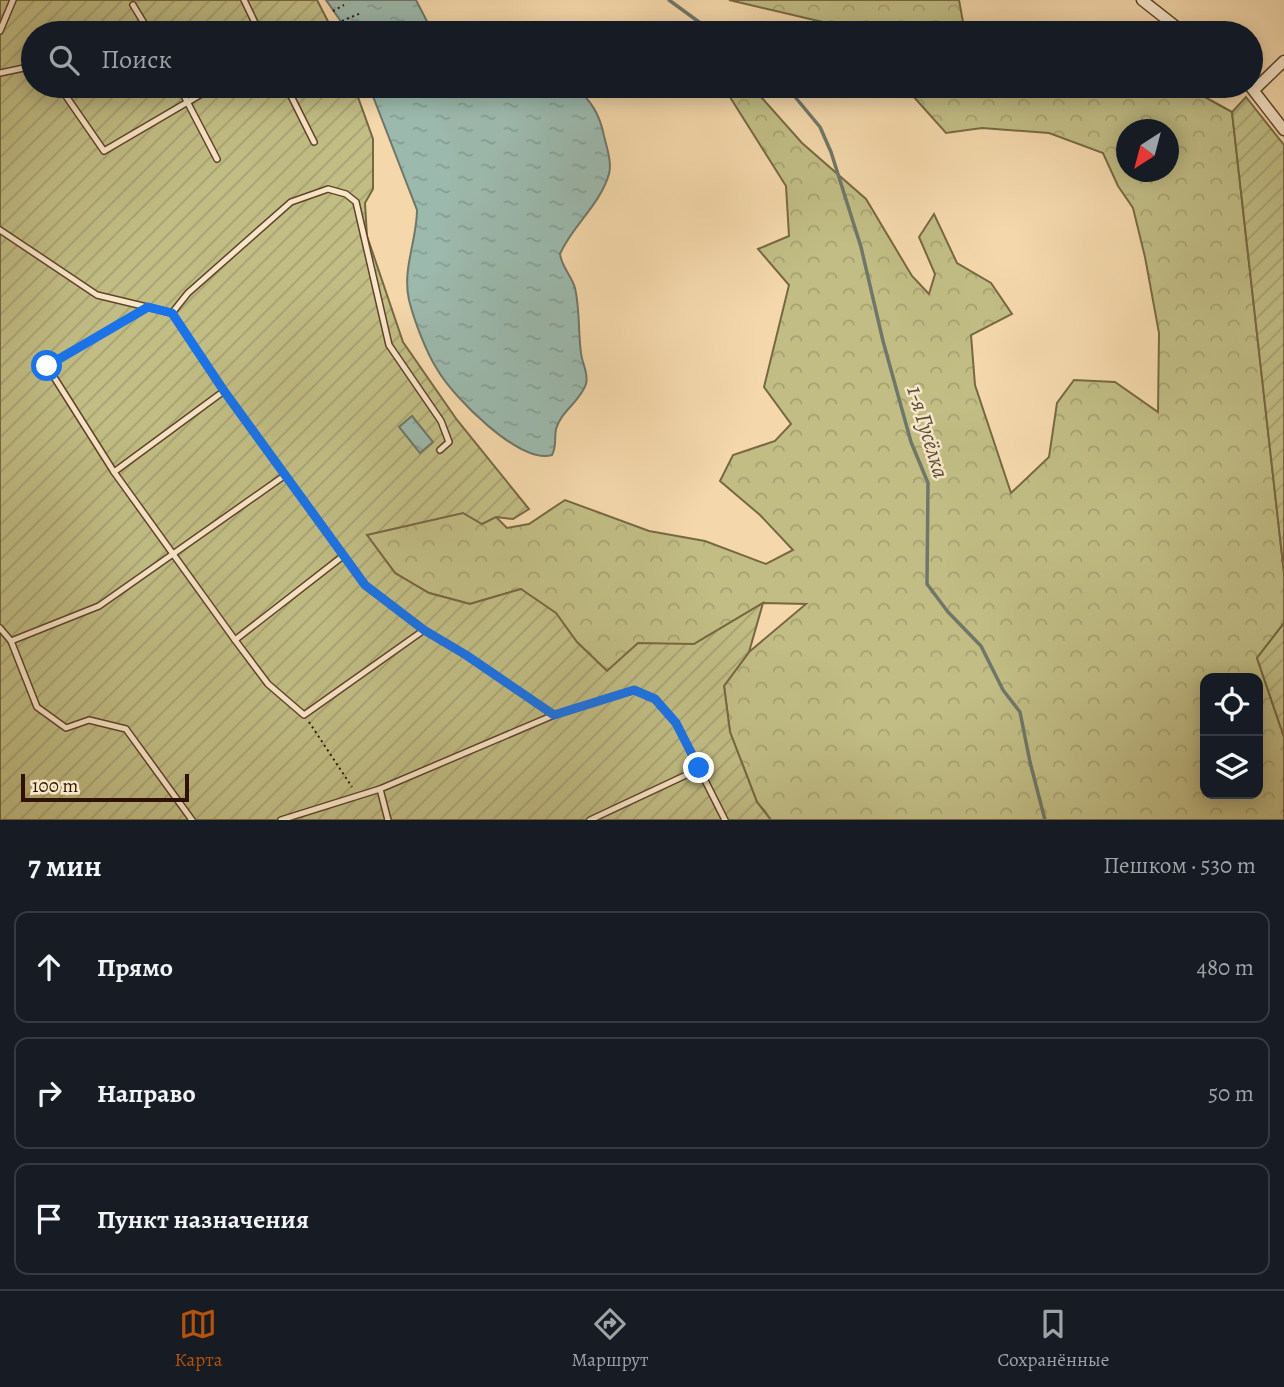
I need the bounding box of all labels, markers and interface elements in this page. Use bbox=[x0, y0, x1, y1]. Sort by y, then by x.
search box bbox=[21, 21, 1263, 98]
icon: search bbox=[45, 41, 83, 79]
text: Поиск bbox=[101, 42, 172, 77]
north arrow bbox=[1116, 119, 1179, 182]
route start bbox=[31, 350, 62, 381]
water label: 1-я Гусёлка bbox=[899, 382, 957, 482]
map controls bbox=[1200, 673, 1263, 799]
button: locate bbox=[1200, 673, 1263, 736]
button: layers bbox=[1200, 736, 1263, 799]
route end bbox=[683, 752, 714, 783]
scale bar bbox=[21, 771, 189, 803]
text: 100 m bbox=[32, 773, 78, 799]
text: 7 мин bbox=[28, 846, 102, 886]
text: Пешком · 530 m bbox=[1103, 850, 1256, 881]
icon: ahead bbox=[30, 948, 68, 986]
text: Прямо bbox=[97, 950, 173, 985]
text: 480 m bbox=[1196, 952, 1254, 983]
icon: right bbox=[30, 1074, 68, 1112]
text: Направо bbox=[97, 1076, 196, 1111]
text: 50 m bbox=[1208, 1078, 1254, 1109]
icon: arrive bbox=[30, 1200, 68, 1238]
text: Пункт назначения bbox=[97, 1202, 309, 1237]
tab: Карта bbox=[175, 1305, 222, 1373]
tab: Маршрут bbox=[571, 1305, 648, 1373]
tab: Сохранённые bbox=[997, 1305, 1109, 1373]

